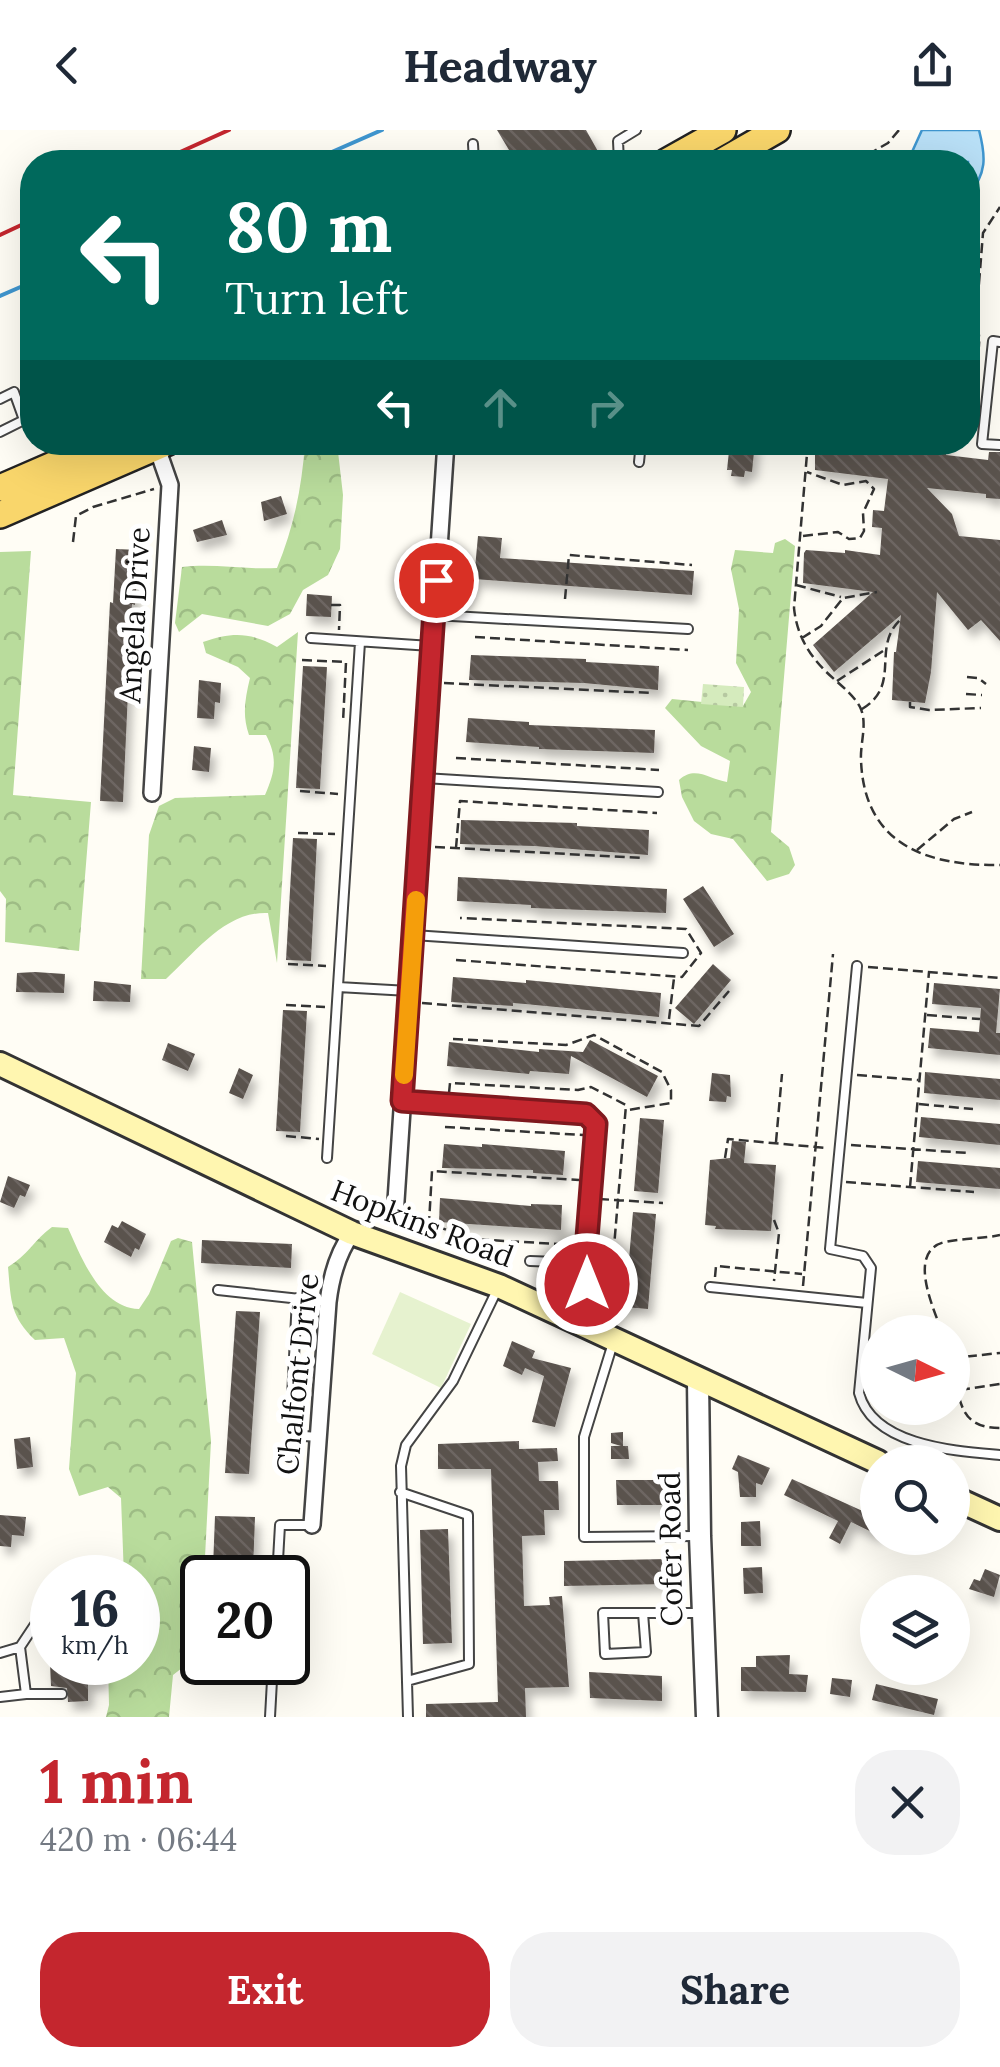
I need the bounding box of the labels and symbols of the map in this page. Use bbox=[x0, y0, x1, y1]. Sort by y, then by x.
street label: Angela Drive bbox=[110, 526, 159, 705]
pin bbox=[394, 538, 479, 623]
street label: Hopkins Road bbox=[326, 1171, 519, 1275]
position arrow bbox=[535, 1232, 639, 1336]
street label: Chalfont Drive bbox=[268, 1271, 326, 1477]
north arrow bbox=[860, 1315, 970, 1425]
street label: Cofer Road bbox=[650, 1471, 690, 1627]
speed limit sign: 20 bbox=[180, 1555, 310, 1685]

